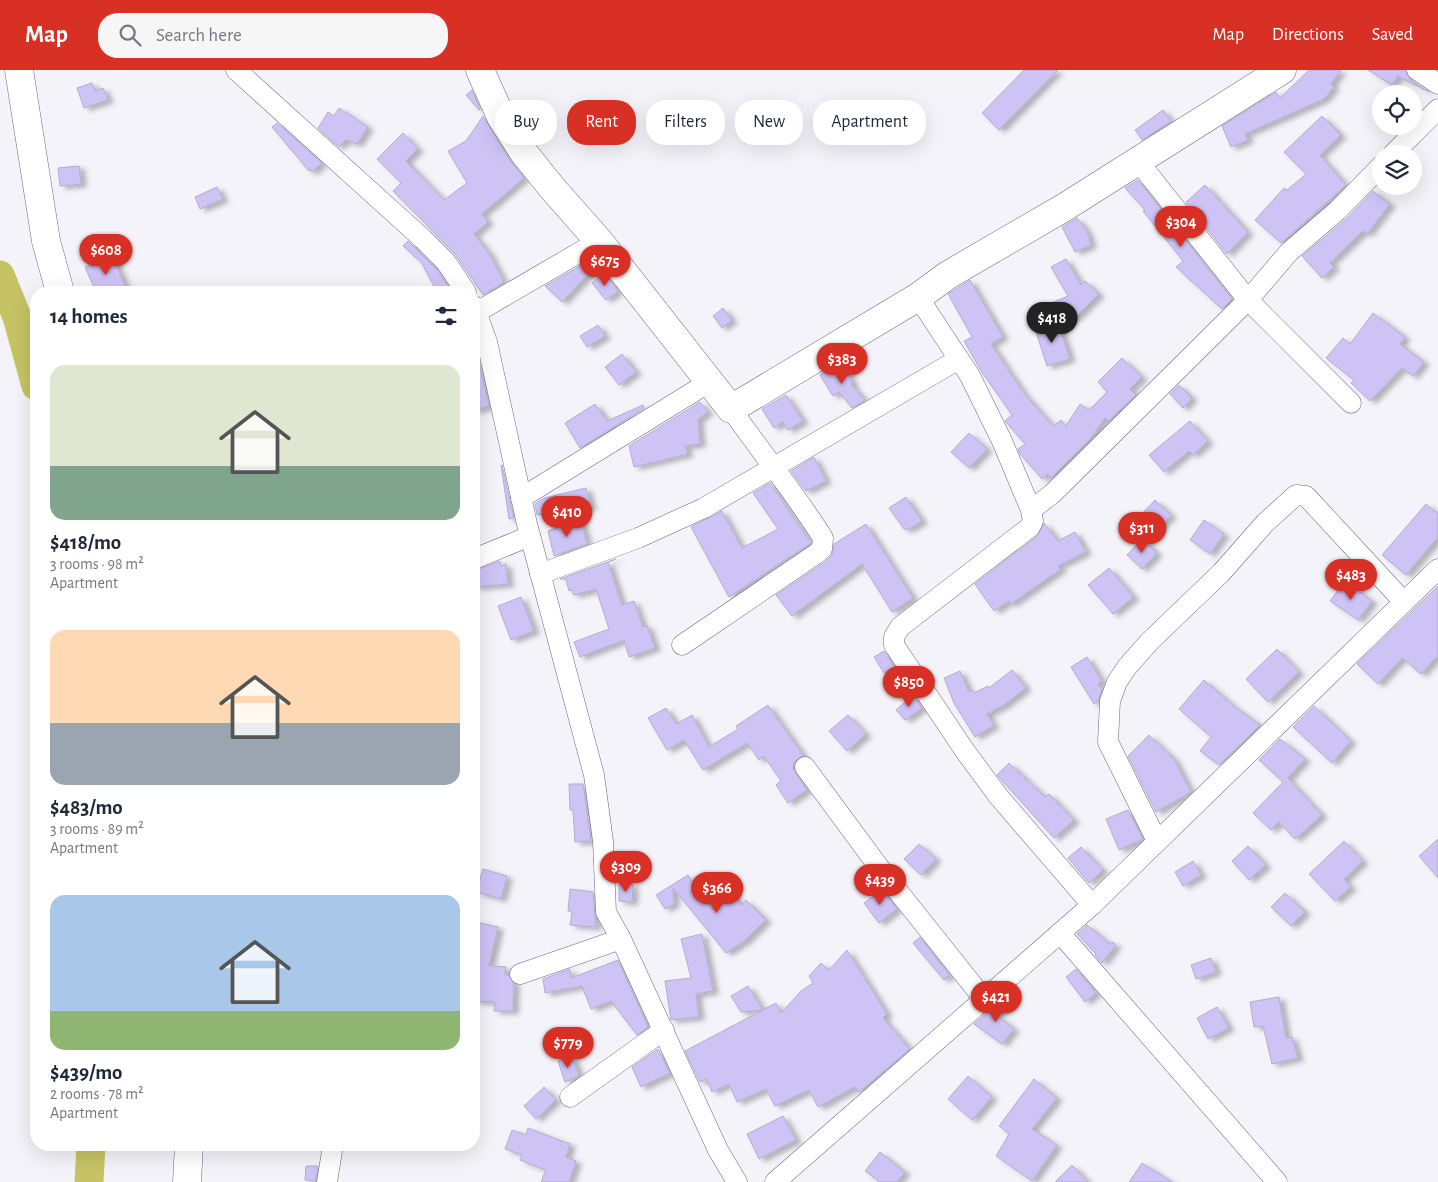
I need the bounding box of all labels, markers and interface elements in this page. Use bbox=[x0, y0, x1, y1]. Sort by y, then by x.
search box bbox=[98, 13, 448, 58]
icon: search bbox=[116, 21, 144, 49]
text: Map bbox=[25, 23, 68, 47]
text: Search here bbox=[156, 26, 242, 45]
text: Map bbox=[1213, 26, 1244, 44]
text: Directions bbox=[1272, 26, 1344, 44]
text: Saved bbox=[1372, 26, 1413, 44]
map controls bbox=[1372, 85, 1422, 195]
button: locate bbox=[1372, 85, 1422, 135]
chip: Buy bbox=[495, 100, 557, 145]
chip: Rent bbox=[567, 100, 636, 145]
chip: Filters bbox=[646, 100, 725, 145]
chip: New bbox=[735, 100, 803, 145]
chip: Apartment bbox=[813, 100, 926, 145]
button: layers bbox=[1372, 145, 1422, 195]
pin: $304 bbox=[1151, 206, 1211, 248]
text: $304 bbox=[1166, 214, 1196, 230]
pin: $608 bbox=[76, 234, 136, 276]
text: $608 bbox=[90, 242, 122, 258]
pin: $675 bbox=[575, 244, 635, 287]
text: $675 bbox=[591, 253, 619, 269]
icon: filters bbox=[432, 302, 460, 330]
pin: $418 bbox=[1022, 302, 1082, 344]
text: 14 homes bbox=[50, 306, 128, 327]
text: $418 bbox=[1038, 310, 1066, 326]
pin: $383 bbox=[812, 342, 872, 385]
text: $383 bbox=[828, 351, 856, 367]
icon: home bbox=[210, 397, 300, 487]
pin: $410 bbox=[537, 496, 597, 538]
text: $410 bbox=[552, 504, 582, 520]
pin: $311 bbox=[1112, 512, 1172, 554]
text: $311 bbox=[1129, 520, 1155, 536]
text: $418/mo bbox=[50, 532, 121, 553]
text: 3 rooms · 98 m² bbox=[50, 556, 144, 572]
pin: $483 bbox=[1321, 558, 1381, 601]
text: $483 bbox=[1336, 567, 1366, 583]
text: Apartment bbox=[50, 575, 118, 591]
icon: home bbox=[210, 662, 300, 752]
pin: $850 bbox=[879, 666, 939, 708]
text: $850 bbox=[894, 674, 924, 690]
text: $483/mo bbox=[50, 797, 123, 818]
text: 3 rooms · 89 m² bbox=[50, 821, 144, 837]
text: Apartment bbox=[50, 840, 118, 856]
pin: $309 bbox=[596, 850, 656, 893]
text: $309 bbox=[611, 859, 641, 875]
pin: $439 bbox=[850, 864, 910, 906]
pin: $366 bbox=[687, 872, 747, 914]
text: $439 bbox=[865, 872, 895, 888]
text: $366 bbox=[702, 880, 732, 896]
icon: home bbox=[210, 927, 300, 1017]
pin: $421 bbox=[966, 980, 1026, 1023]
text: $421 bbox=[982, 989, 1010, 1005]
pin: $779 bbox=[538, 1026, 598, 1069]
text: $779 bbox=[554, 1035, 582, 1051]
text: $439/mo bbox=[50, 1062, 123, 1083]
text: 2 rooms · 78 m² bbox=[50, 1086, 144, 1102]
text: Apartment bbox=[50, 1105, 118, 1121]

